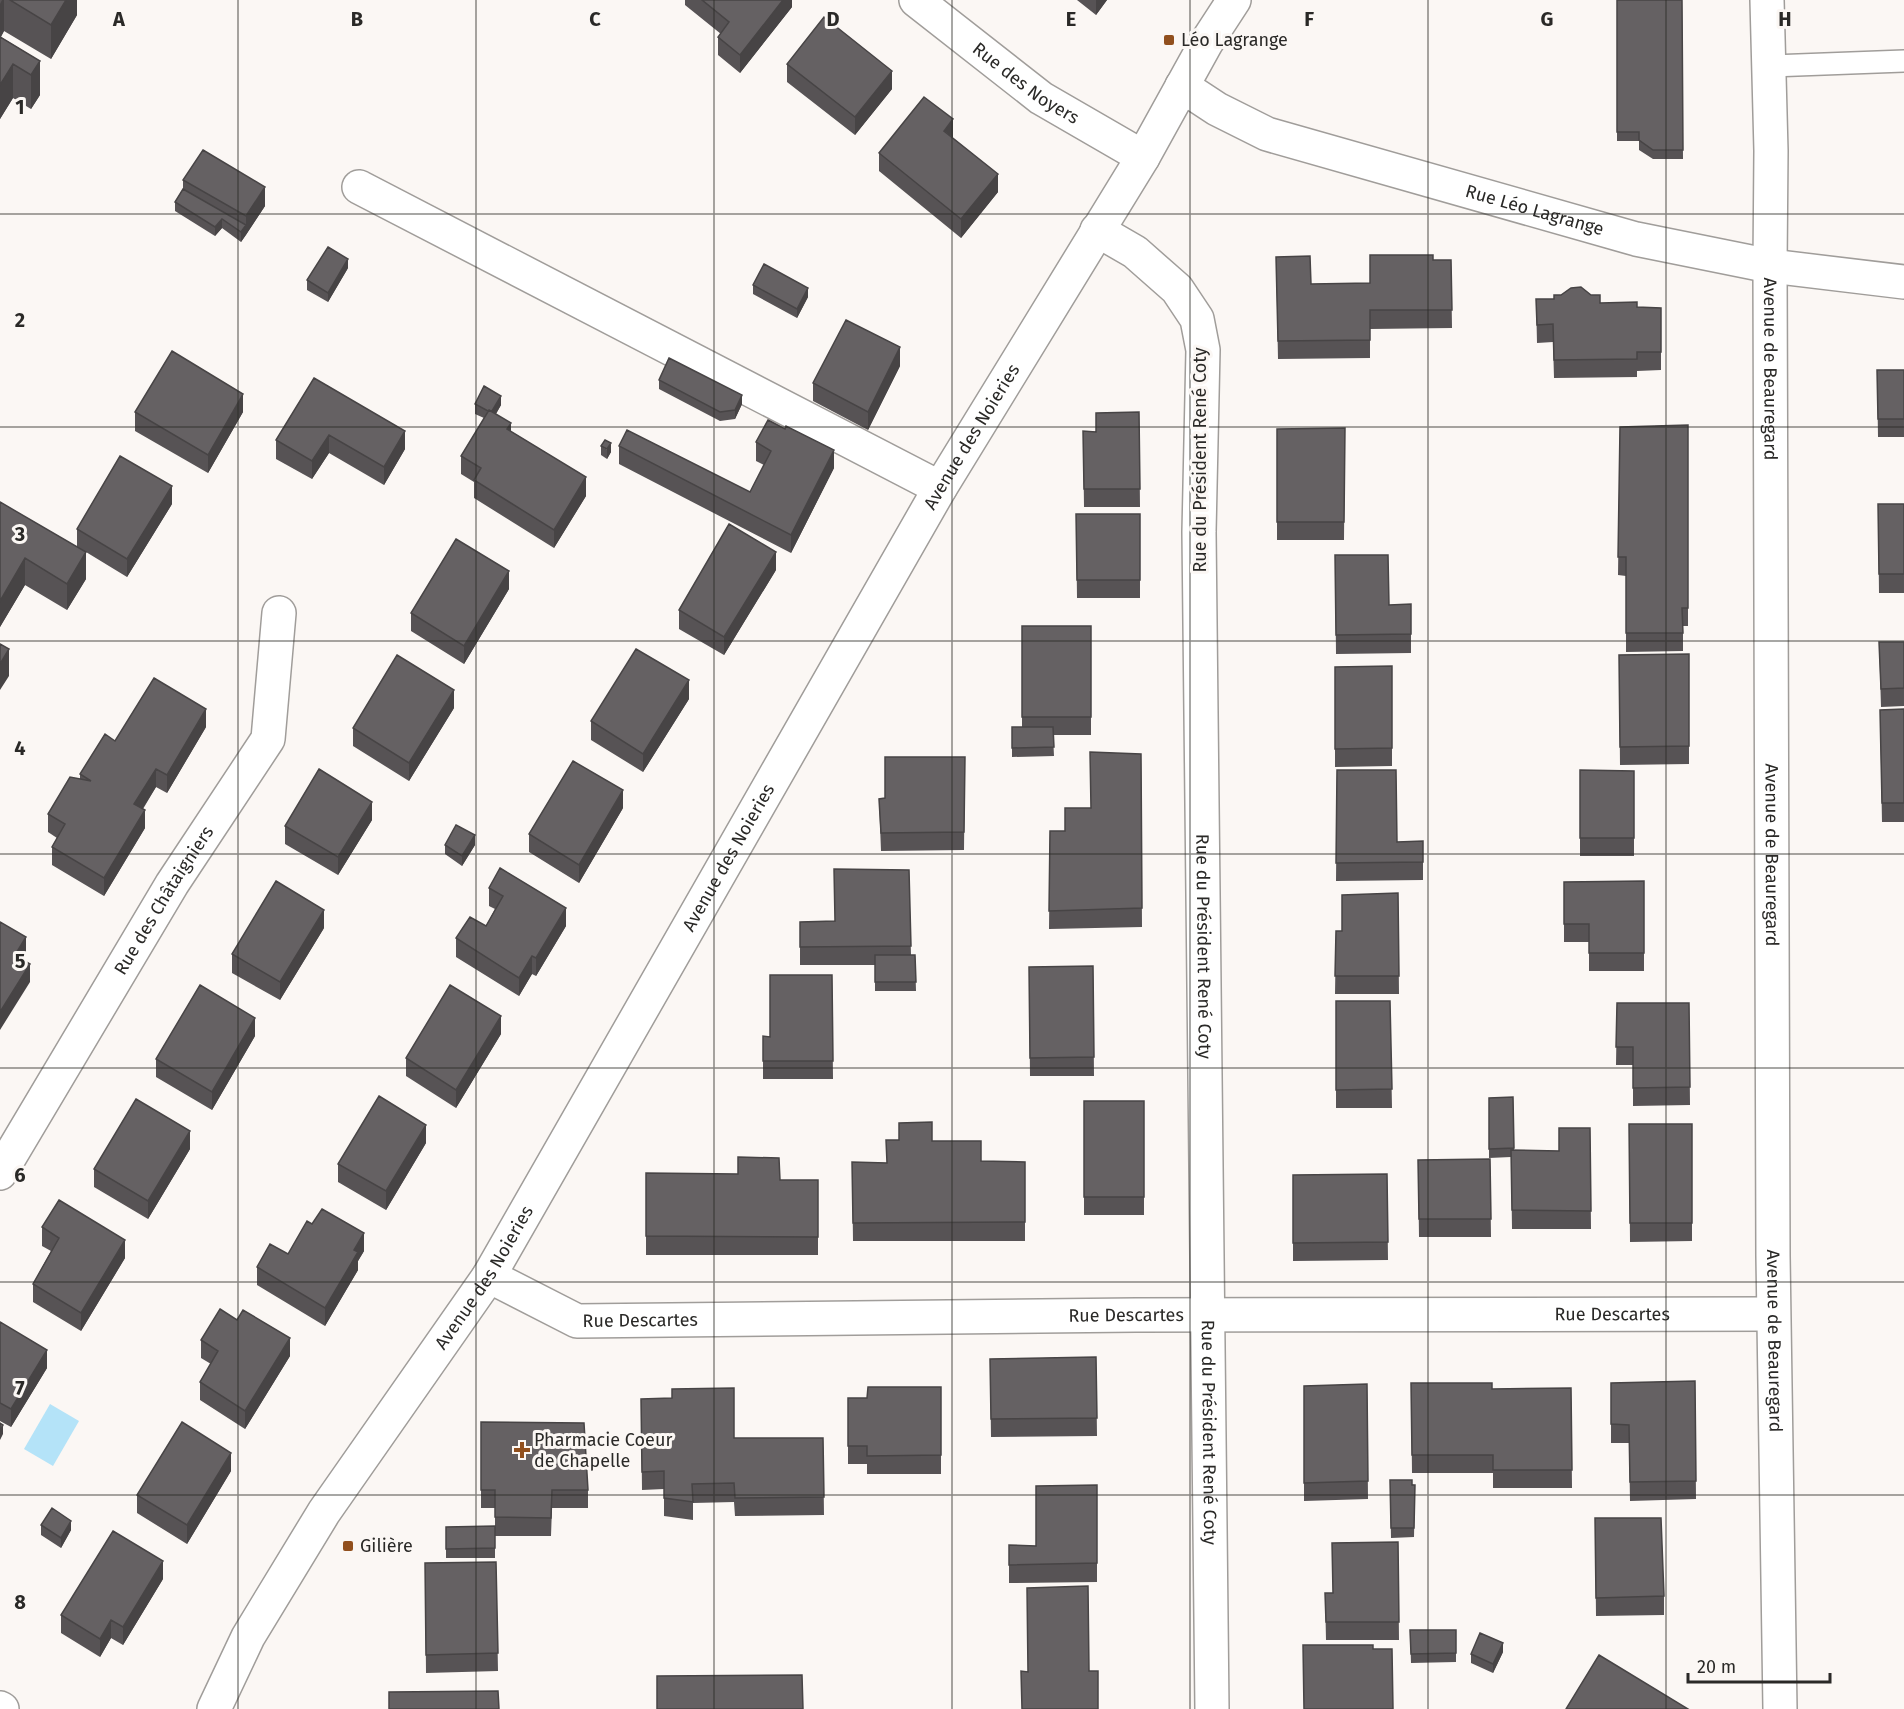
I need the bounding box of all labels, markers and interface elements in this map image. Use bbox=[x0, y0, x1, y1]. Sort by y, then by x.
text: A bbox=[112, 7, 126, 31]
text: B bbox=[351, 7, 363, 31]
text: C bbox=[589, 7, 601, 31]
text: D bbox=[826, 7, 840, 31]
text: E bbox=[1066, 7, 1076, 31]
text: F bbox=[1304, 7, 1314, 31]
text: G bbox=[1541, 7, 1553, 31]
text: H bbox=[1778, 7, 1792, 31]
place label: Léo Lagrange bbox=[1181, 29, 1288, 51]
marker: Léo Lagrange bbox=[1162, 33, 1176, 47]
street label: Rue des Noyers bbox=[968, 38, 1083, 129]
text: 1 bbox=[15, 95, 25, 119]
street label: Rue Léo Lagrange bbox=[1463, 180, 1606, 240]
street label: Avenue de Beauregard bbox=[1759, 277, 1782, 461]
text: 2 bbox=[15, 308, 25, 332]
street label: Rue du Président René Coty bbox=[1189, 347, 1211, 573]
street label: Avenue des Noieries bbox=[919, 360, 1024, 513]
text: 3 bbox=[14, 522, 25, 546]
text: 4 bbox=[14, 736, 26, 760]
street label: Avenue de Beauregard bbox=[1761, 763, 1783, 947]
street label: Avenue des Noieries bbox=[678, 780, 779, 935]
street label: Rue des Châtaigniers bbox=[109, 822, 218, 979]
street label: Rue du Président René Coty bbox=[1191, 834, 1216, 1059]
text: 5 bbox=[15, 949, 26, 973]
text: 6 bbox=[14, 1163, 26, 1187]
street label: Avenue des Noieries bbox=[430, 1202, 538, 1354]
street label: Avenue de Beauregard bbox=[1762, 1249, 1787, 1433]
street label: Rue Descartes bbox=[1554, 1303, 1670, 1325]
street label: Rue Descartes bbox=[1068, 1304, 1184, 1327]
street label: Rue Descartes bbox=[582, 1309, 698, 1332]
street label: Rue du Président René Coty bbox=[1197, 1320, 1221, 1545]
text: 7 bbox=[15, 1376, 25, 1400]
place label: Pharmacie Coeur de Chapelle bbox=[534, 1429, 672, 1472]
marker: Pharmacie Coeur de Chapelle bbox=[515, 1443, 529, 1457]
place label: Gilière bbox=[360, 1535, 413, 1557]
marker: Gilière bbox=[341, 1539, 355, 1553]
text: 8 bbox=[14, 1590, 26, 1614]
scale bar bbox=[1688, 1646, 1830, 1684]
text: 20 m bbox=[1697, 1656, 1736, 1678]

